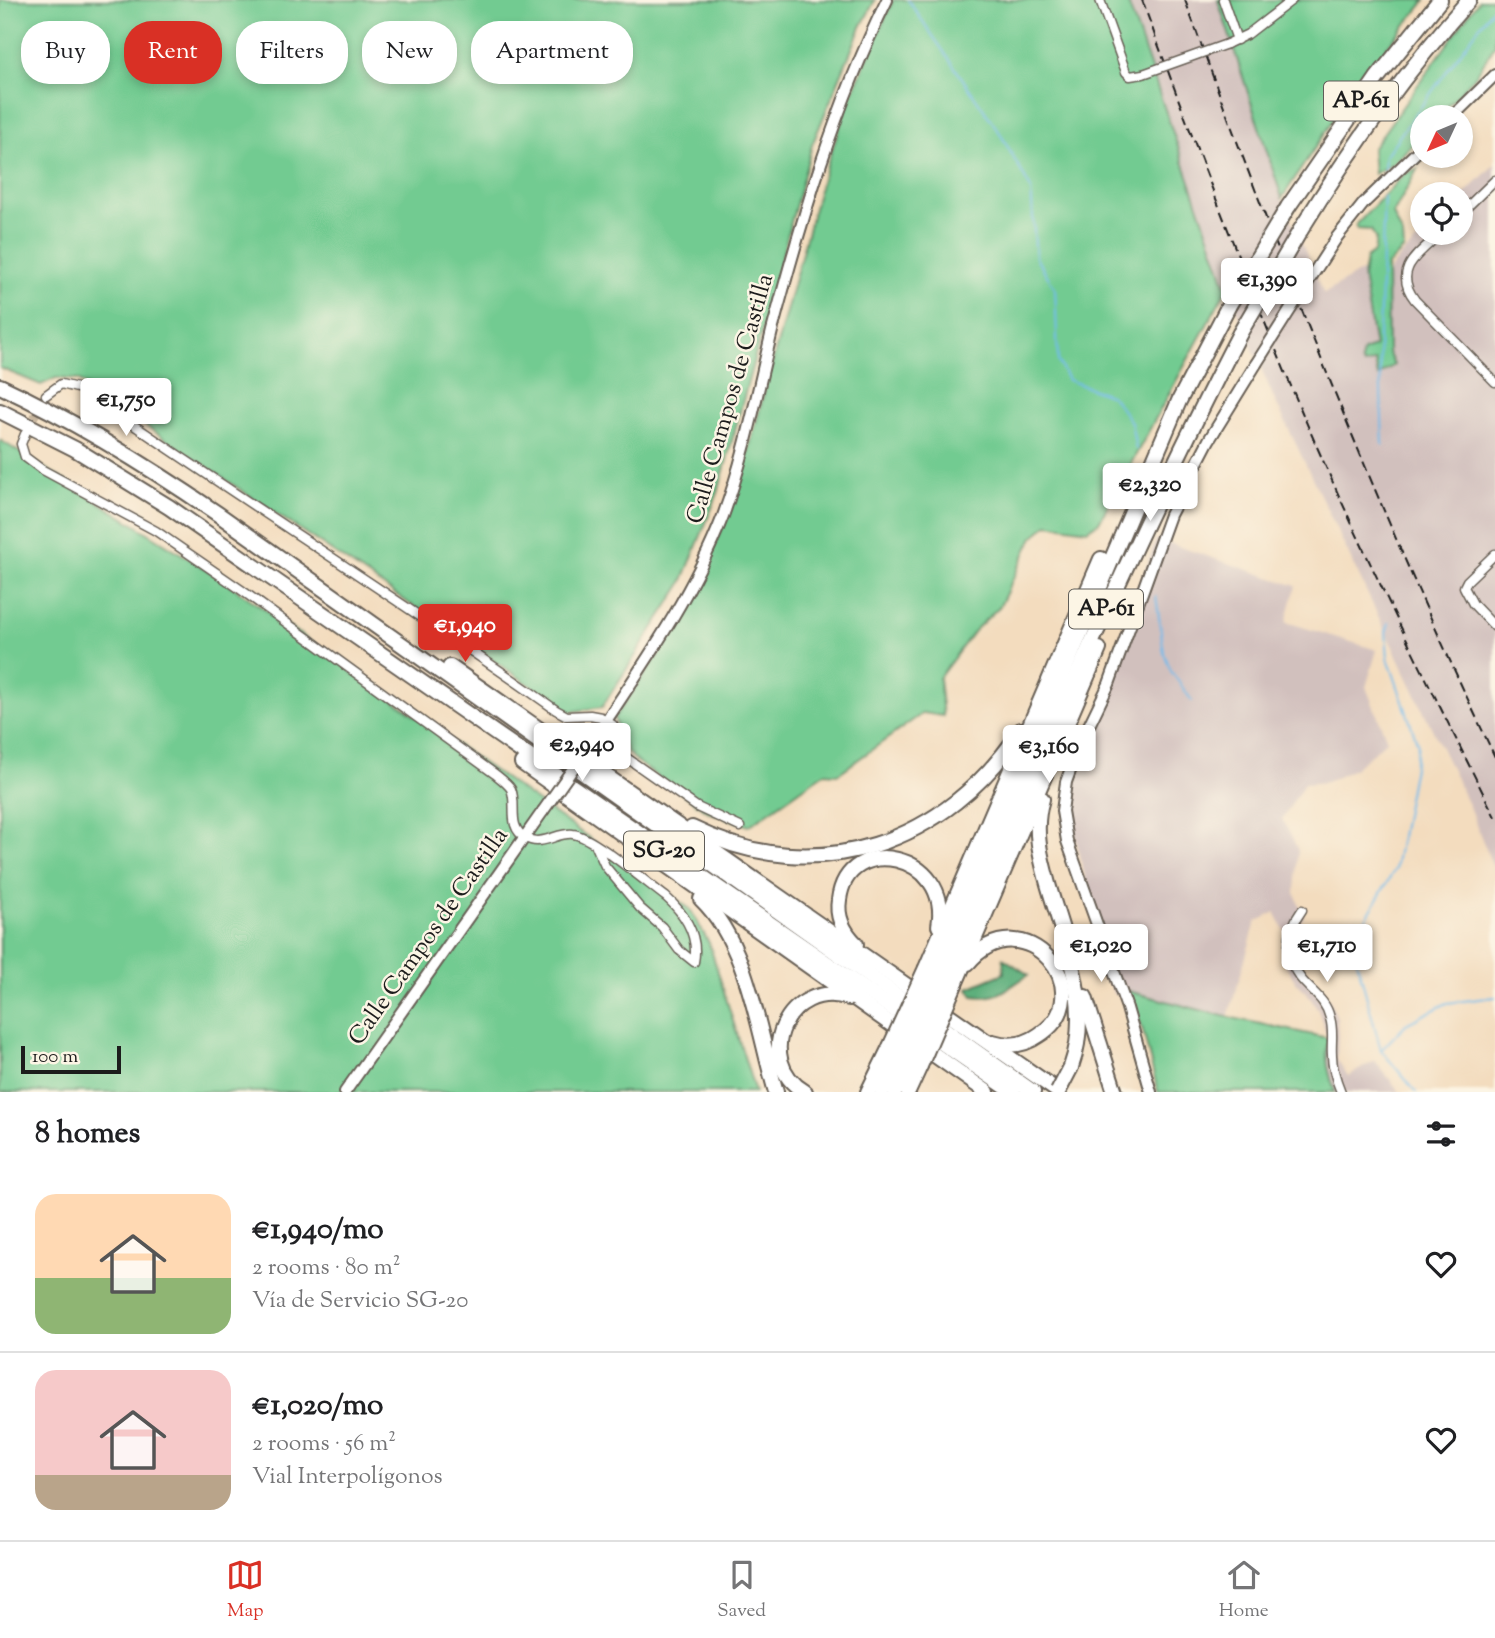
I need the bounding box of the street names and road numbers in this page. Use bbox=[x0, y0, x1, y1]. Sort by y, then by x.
road number: AP-61 bbox=[1324, 82, 1398, 120]
street label: Calle Campos de Castilla bbox=[679, 270, 783, 528]
road number: AP-61 bbox=[1069, 590, 1143, 628]
street label: Calle Campos de Castilla bbox=[341, 821, 517, 1053]
road number: SG-20 bbox=[624, 832, 704, 870]

